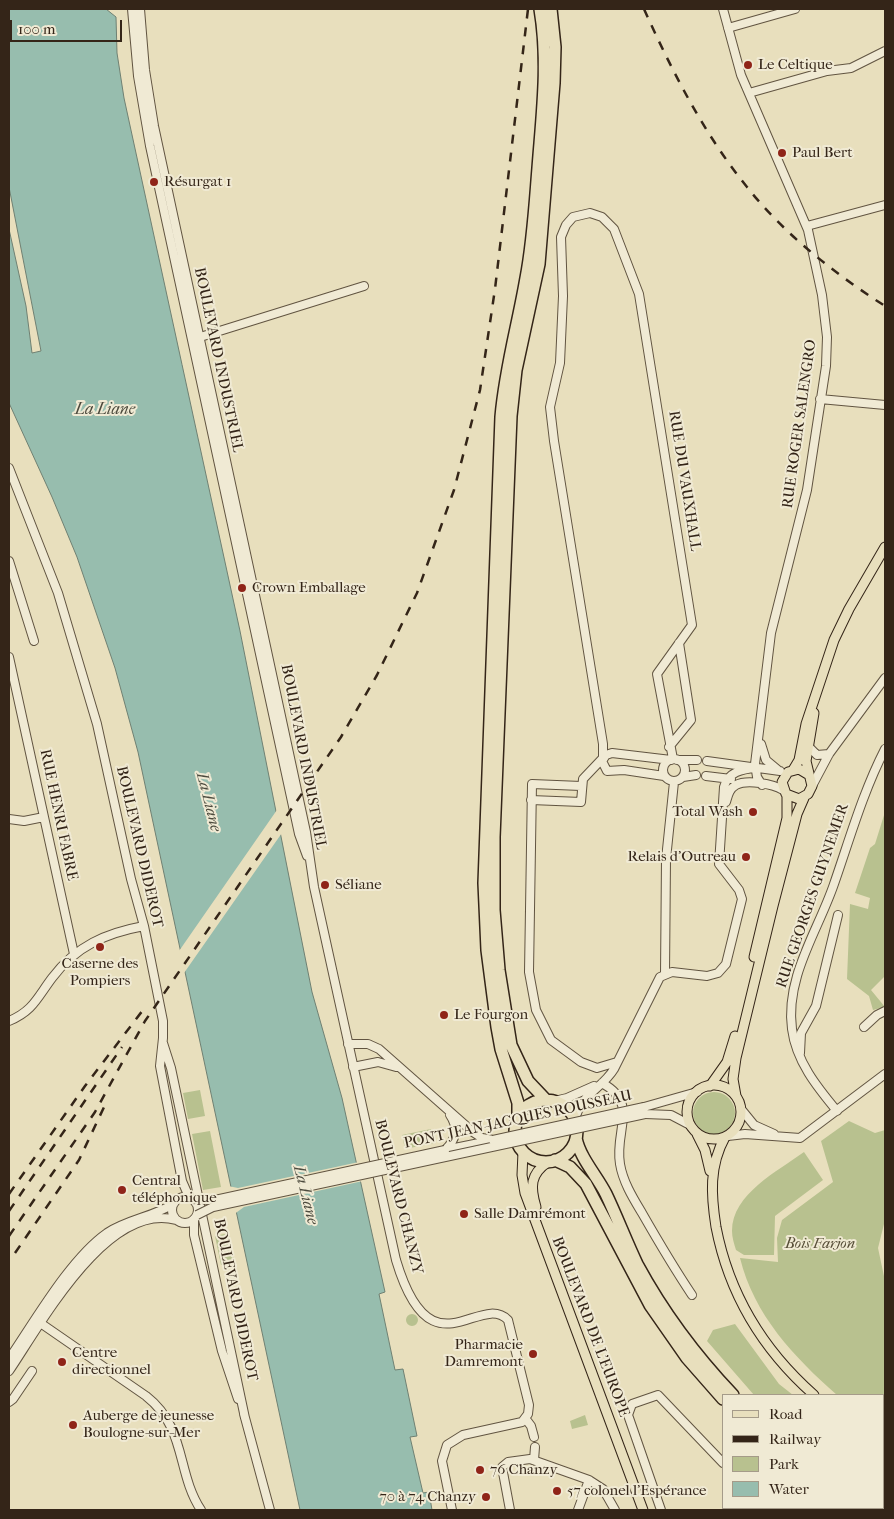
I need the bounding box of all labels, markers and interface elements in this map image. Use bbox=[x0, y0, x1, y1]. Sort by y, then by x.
scale bar bbox=[12, 10, 125, 42]
text: 100 m bbox=[18, 20, 56, 38]
place label: Le Celtique bbox=[758, 56, 833, 74]
marker: Le Celtique bbox=[742, 59, 754, 71]
place label: Paul Bert bbox=[792, 144, 853, 162]
marker: Paul Bert bbox=[776, 147, 788, 159]
place label: Résurgat 1 bbox=[164, 173, 231, 191]
marker: Résurgat 1 bbox=[148, 176, 160, 188]
street label: BOULEVARD INDUSTRIEL bbox=[190, 266, 246, 454]
street label: RUE ROGER SALENGRO bbox=[779, 338, 821, 510]
water label: La Liane bbox=[75, 400, 135, 420]
street label: RUE DU VAUXHALL bbox=[664, 410, 704, 552]
place label: Crown Emballage bbox=[252, 579, 366, 597]
marker: Crown Emballage bbox=[236, 582, 248, 594]
street label: BOULEVARD INDUSTRIEL bbox=[276, 663, 330, 851]
street label: RUE HENRI FABRE bbox=[35, 748, 81, 882]
street label: BOULEVARD DIDEROT bbox=[112, 764, 166, 930]
water label: La Liane bbox=[191, 770, 225, 834]
street label: RUE GEORGES GUYNEMER bbox=[773, 801, 853, 991]
place label: Total Wash bbox=[673, 803, 743, 821]
marker: Total Wash bbox=[747, 806, 759, 818]
place label: Relais d'Outreau bbox=[628, 848, 736, 866]
marker: Relais d'Outreau bbox=[740, 851, 752, 863]
place label: Séliane bbox=[335, 876, 382, 894]
marker: Séliane bbox=[319, 879, 331, 891]
marker: Caserne des Pompiers bbox=[94, 941, 106, 953]
place label: Caserne des Pompiers bbox=[62, 955, 138, 990]
place label: Le Fourgon bbox=[454, 1006, 528, 1024]
marker: Le Fourgon bbox=[438, 1009, 450, 1021]
street label: PONT JEAN-JACQUES ROUSSEAU bbox=[402, 1087, 634, 1153]
street label: BOULEVARD CHANZY bbox=[370, 1118, 426, 1276]
water label: La Liane bbox=[288, 1163, 322, 1227]
place label: Central téléphonique bbox=[132, 1172, 217, 1207]
marker: Central téléphonique bbox=[116, 1184, 128, 1196]
place label: Salle Damrémont bbox=[474, 1205, 586, 1223]
marker: Salle Damrémont bbox=[458, 1208, 470, 1220]
street label: BOULEVARD DIDEROT bbox=[209, 1217, 261, 1383]
street label: BOULEVARD DE L'EUROPE bbox=[547, 1234, 633, 1420]
park label: Bois Farjon bbox=[785, 1235, 855, 1253]
place label: Pharmacie Damremont bbox=[445, 1336, 523, 1371]
place label: Centre directionnel bbox=[72, 1344, 151, 1379]
marker: Pharmacie Damremont bbox=[527, 1348, 539, 1360]
marker: Centre directionnel bbox=[56, 1356, 68, 1368]
legend bbox=[722, 1394, 884, 1509]
text: Road bbox=[769, 1405, 802, 1423]
place label: Auberge de jeunesse Boulogne-sur-Mer bbox=[83, 1407, 214, 1442]
marker: Auberge de jeunesse Boulogne-sur-Mer bbox=[67, 1419, 79, 1431]
text: Railway bbox=[769, 1430, 821, 1448]
text: Park bbox=[769, 1455, 799, 1473]
place label: 76 Chanzy bbox=[490, 1461, 557, 1479]
marker: 76 Chanzy bbox=[474, 1464, 486, 1476]
text: Water bbox=[769, 1480, 809, 1498]
place label: 57 colonel l'Espérance bbox=[567, 1482, 707, 1500]
marker: 57 colonel l'Espérance bbox=[551, 1485, 563, 1497]
place label: 70 à 74 Chanzy bbox=[379, 1488, 476, 1506]
marker: 70 à 74 Chanzy bbox=[480, 1491, 492, 1503]

